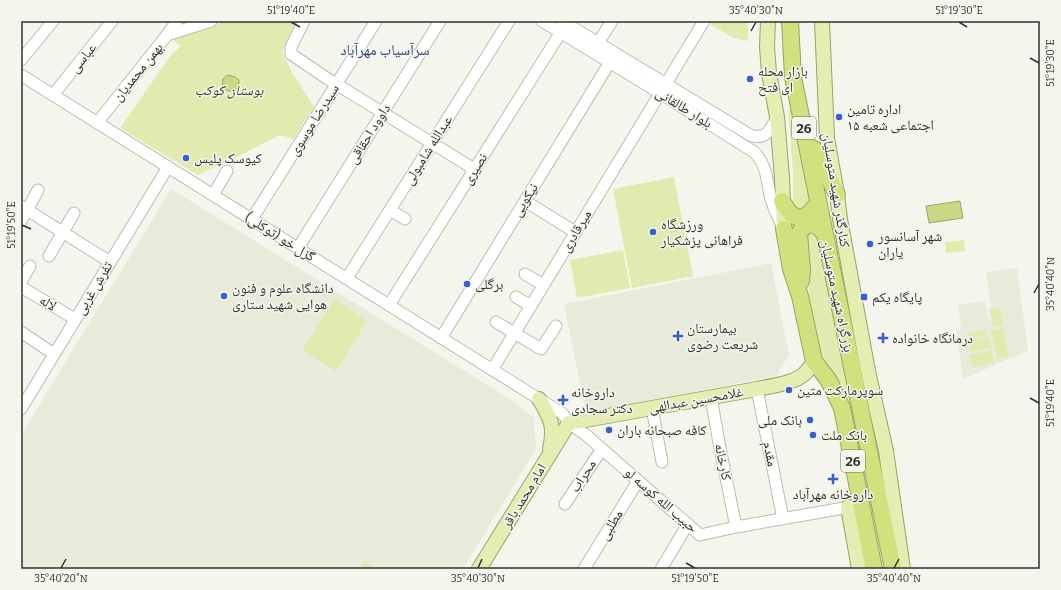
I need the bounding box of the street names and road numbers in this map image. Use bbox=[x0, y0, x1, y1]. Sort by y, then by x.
street label: بهمن محمدیان bbox=[109, 39, 167, 105]
street label: عباسی bbox=[66, 40, 100, 76]
street label: سیدرضا موسوی bbox=[285, 81, 343, 159]
street label: بلوار طالقانی bbox=[653, 84, 716, 132]
street label: داوود احقاقی bbox=[344, 101, 394, 167]
street label: عبدالله شامبولی bbox=[400, 112, 456, 188]
road number: 26 bbox=[792, 117, 816, 139]
street label: کنارگذر شهید متوسلیان bbox=[819, 131, 853, 249]
street label: نصیری bbox=[459, 150, 491, 188]
street label: نیکویی bbox=[508, 180, 542, 220]
street label: میرقادری bbox=[557, 207, 595, 255]
street label: گزل خو (توکلی) bbox=[242, 209, 318, 265]
street label: بزرگراه شهید متوسلیان bbox=[817, 238, 857, 354]
street label: تفرش غربی bbox=[72, 258, 117, 318]
street label: لاله bbox=[37, 291, 59, 315]
street label: غلامحسین عبدالهی bbox=[647, 383, 745, 417]
street label: مقدم bbox=[758, 440, 781, 468]
street label: کارخانه bbox=[711, 442, 735, 482]
road number: 26 bbox=[841, 450, 865, 472]
street label: محراب bbox=[566, 456, 600, 496]
street label: امام محمد باقر bbox=[497, 460, 551, 533]
street label: حبیب الله کوسه لو bbox=[621, 464, 701, 536]
street label: مطلبی bbox=[595, 507, 627, 543]

